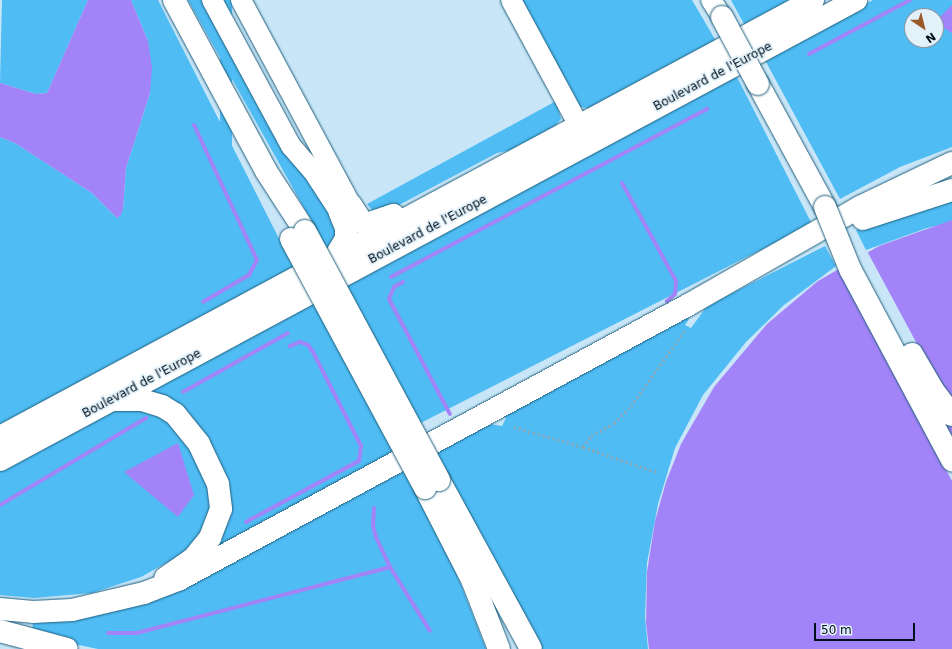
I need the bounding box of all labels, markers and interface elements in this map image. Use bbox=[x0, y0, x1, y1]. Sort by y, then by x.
north arrow bbox=[904, 8, 944, 48]
text: N bbox=[923, 29, 938, 45]
street label: Boulevard de l'Europe bbox=[651, 40, 775, 114]
street label: Boulevard de l'Europe bbox=[366, 193, 490, 267]
street label: Boulevard de l'Europe bbox=[80, 347, 204, 421]
scale bar bbox=[816, 615, 917, 641]
text: 50 m bbox=[821, 623, 852, 637]

